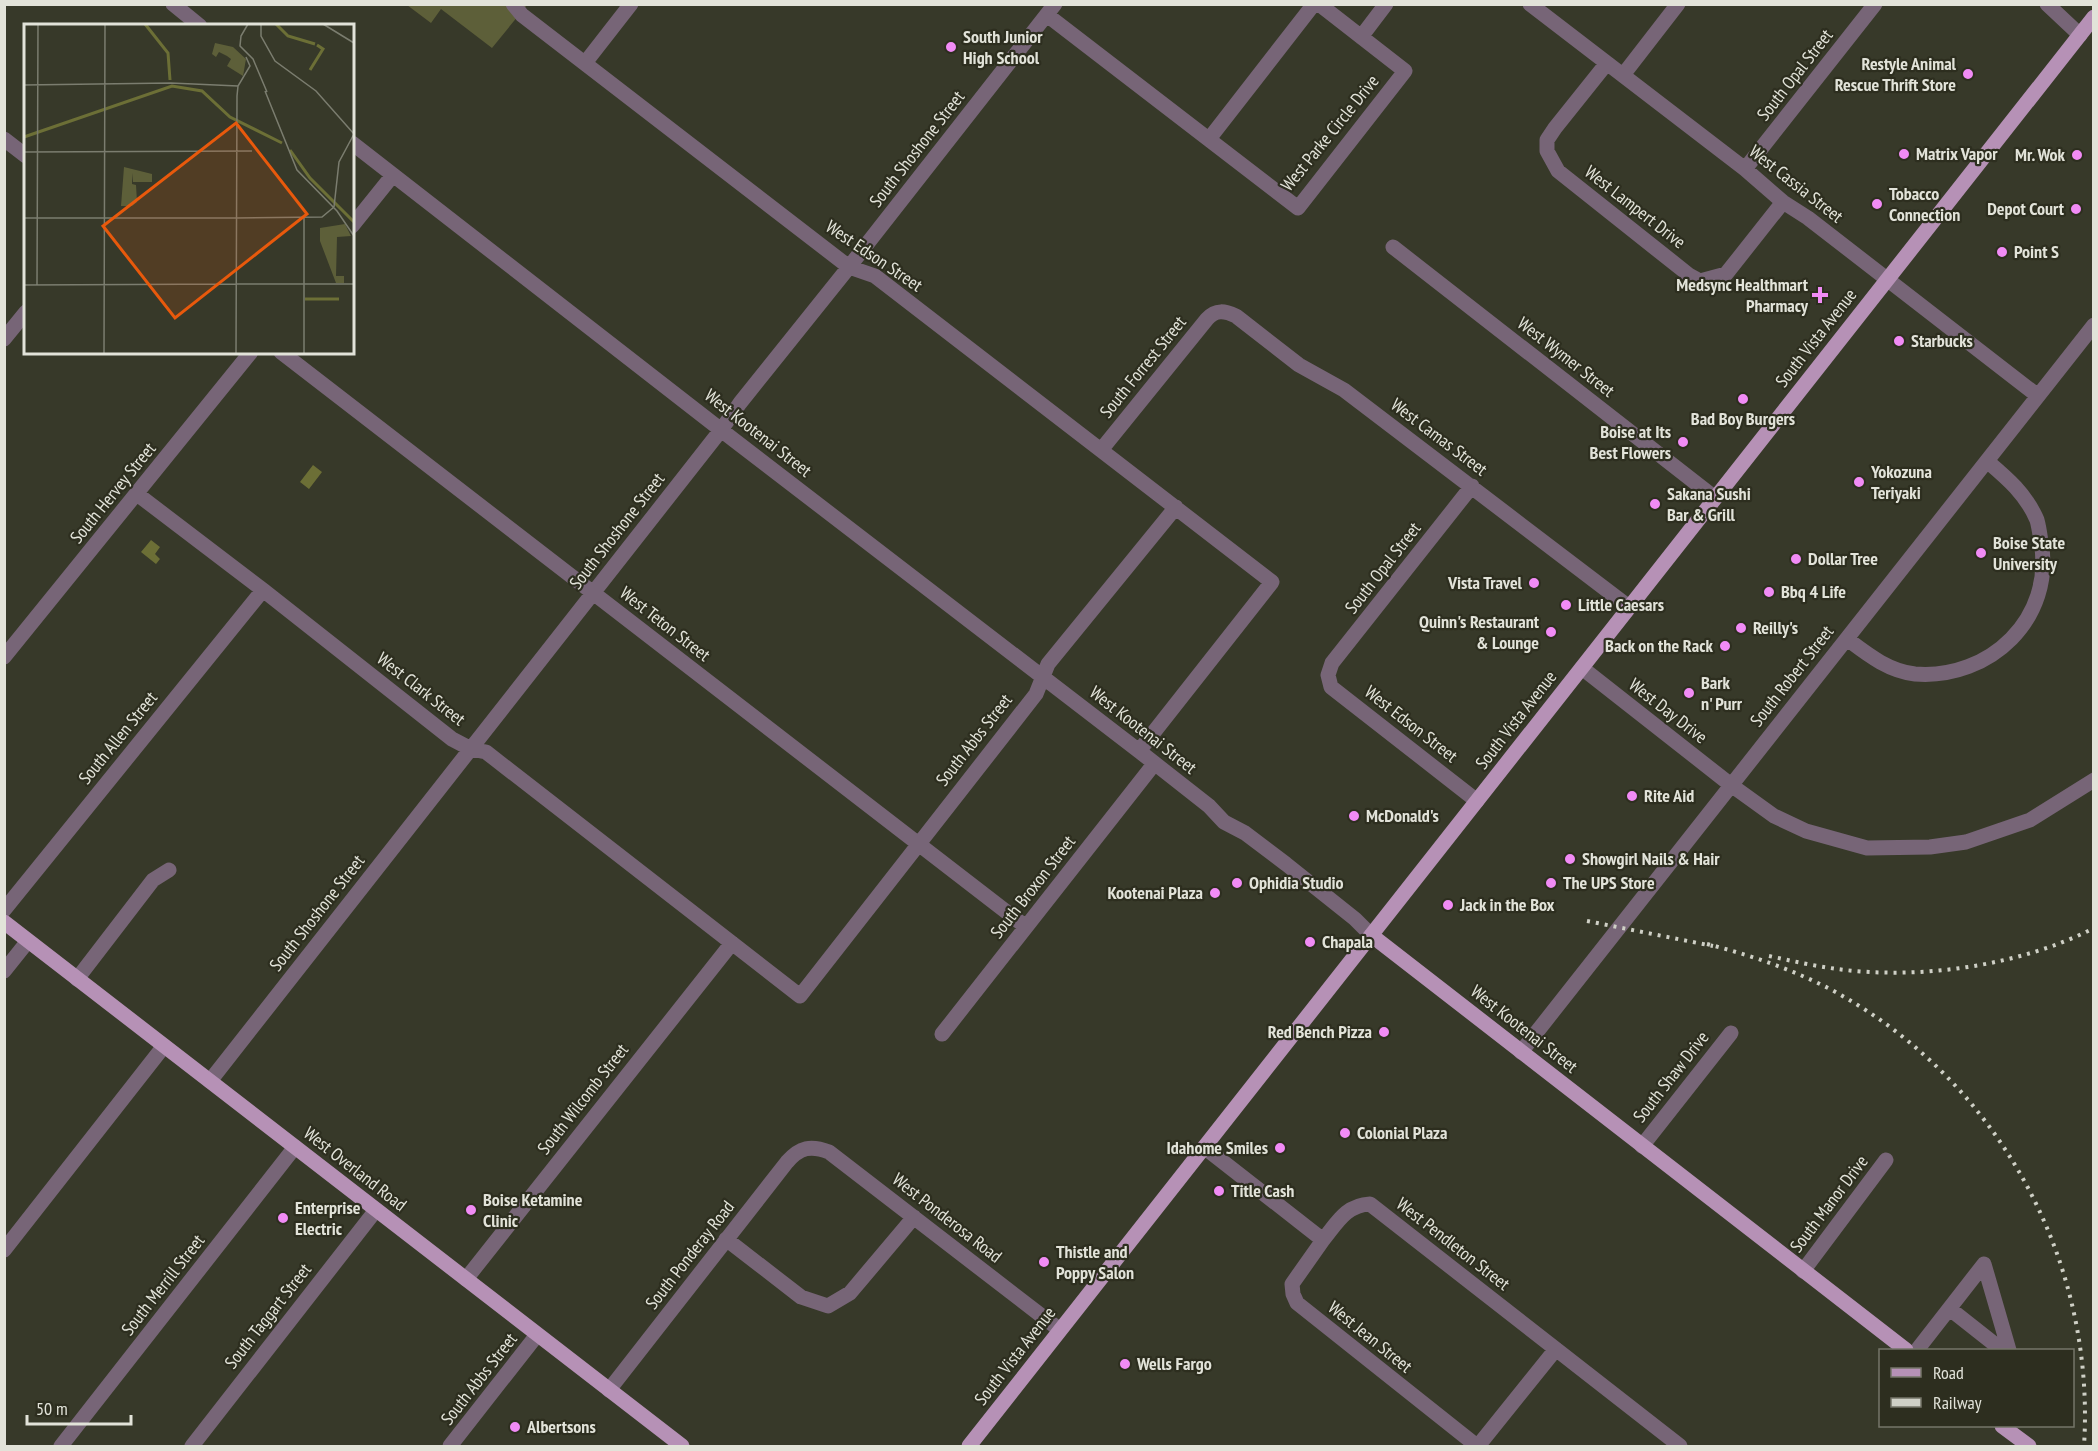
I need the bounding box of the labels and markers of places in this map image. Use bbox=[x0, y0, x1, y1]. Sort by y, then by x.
place label: South Junior High School bbox=[963, 25, 1043, 69]
marker: South Junior High School bbox=[944, 40, 958, 54]
place label: Restyle Animal Rescue Thrift Store bbox=[1835, 52, 1957, 96]
marker: Restyle Animal Rescue Thrift Store bbox=[1961, 67, 1975, 81]
place label: Matrix Vapor bbox=[1916, 142, 1998, 165]
place label: Mr. Wok bbox=[2015, 143, 2066, 166]
marker: Matrix Vapor bbox=[1897, 147, 1911, 161]
marker: Mr. Wok bbox=[2070, 148, 2084, 162]
place label: Tobacco Connection bbox=[1889, 182, 1960, 226]
marker: Tobacco Connection bbox=[1870, 197, 1884, 211]
place label: Depot Court bbox=[1987, 197, 2065, 220]
marker: Depot Court bbox=[2069, 202, 2083, 216]
place label: Point S bbox=[2014, 240, 2059, 263]
marker: Point S bbox=[1995, 245, 2009, 259]
place label: Medsync Healthmart Pharmacy bbox=[1676, 273, 1809, 317]
marker: Medsync Healthmart Pharmacy bbox=[1813, 288, 1827, 302]
place label: Starbucks bbox=[1911, 329, 1973, 352]
marker: Starbucks bbox=[1892, 334, 1906, 348]
marker: Bad Boy Burgers bbox=[1736, 392, 1750, 406]
place label: Bad Boy Burgers bbox=[1691, 407, 1795, 430]
place label: Boise at Its Best Flowers bbox=[1590, 420, 1671, 464]
marker: Boise at Its Best Flowers bbox=[1676, 435, 1690, 449]
place label: Yokozuna Teriyaki bbox=[1870, 460, 1932, 504]
marker: Yokozuna Teriyaki bbox=[1852, 475, 1866, 489]
place label: Sakana Sushi Bar & Grill bbox=[1667, 482, 1751, 526]
marker: Sakana Sushi Bar & Grill bbox=[1648, 497, 1662, 511]
place label: Boise State University bbox=[1993, 531, 2065, 575]
marker: Boise State University bbox=[1974, 546, 1988, 560]
place label: Dollar Tree bbox=[1808, 547, 1878, 570]
marker: Dollar Tree bbox=[1789, 552, 1803, 566]
place label: Vista Travel bbox=[1447, 571, 1523, 594]
marker: Vista Travel bbox=[1527, 576, 1541, 590]
place label: Bbq 4 Life bbox=[1781, 580, 1846, 603]
marker: Bbq 4 Life bbox=[1762, 585, 1776, 599]
place label: Little Caesars bbox=[1578, 593, 1664, 616]
marker: Little Caesars bbox=[1559, 598, 1573, 612]
place label: Quinn's Restaurant & Lounge bbox=[1419, 610, 1540, 654]
place label: Reilly's bbox=[1753, 616, 1798, 639]
marker: Reilly's bbox=[1734, 621, 1748, 635]
marker: Quinn's Restaurant & Lounge bbox=[1544, 625, 1558, 639]
place label: Back on the Rack bbox=[1605, 634, 1714, 657]
marker: Back on the Rack bbox=[1718, 639, 1732, 653]
place label: Bark n' Purr bbox=[1701, 671, 1743, 715]
marker: Bark n' Purr bbox=[1682, 686, 1696, 700]
place label: Rite Aid bbox=[1644, 784, 1694, 807]
marker: Rite Aid bbox=[1625, 789, 1639, 803]
place label: McDonald's bbox=[1366, 804, 1439, 827]
marker: McDonald's bbox=[1347, 809, 1361, 823]
place label: Showgirl Nails & Hair bbox=[1582, 847, 1720, 870]
marker: Showgirl Nails & Hair bbox=[1563, 852, 1577, 866]
place label: Ophidia Studio bbox=[1249, 871, 1344, 894]
place label: The UPS Store bbox=[1563, 871, 1655, 894]
marker: Ophidia Studio bbox=[1230, 876, 1244, 890]
marker: The UPS Store bbox=[1544, 876, 1558, 890]
place label: Kootenai Plaza bbox=[1107, 881, 1203, 904]
marker: Kootenai Plaza bbox=[1208, 886, 1222, 900]
place label: Jack in the Box bbox=[1459, 893, 1555, 916]
marker: Jack in the Box bbox=[1441, 898, 1455, 912]
place label: Chapala bbox=[1322, 930, 1373, 953]
marker: Chapala bbox=[1303, 935, 1317, 949]
place label: Red Bench Pizza bbox=[1268, 1020, 1372, 1043]
marker: Red Bench Pizza bbox=[1377, 1025, 1391, 1039]
place label: Colonial Plaza bbox=[1357, 1121, 1447, 1144]
marker: Colonial Plaza bbox=[1338, 1126, 1352, 1140]
place label: Idahome Smiles bbox=[1167, 1136, 1268, 1159]
marker: Idahome Smiles bbox=[1273, 1141, 1287, 1155]
place label: Title Cash bbox=[1231, 1179, 1294, 1202]
marker: Title Cash bbox=[1212, 1184, 1226, 1198]
place label: Boise Ketamine Clinic bbox=[483, 1188, 583, 1232]
place label: Enterprise Electric bbox=[295, 1196, 361, 1240]
marker: Boise Ketamine Clinic bbox=[464, 1203, 478, 1217]
marker: Enterprise Electric bbox=[276, 1211, 290, 1225]
place label: Thistle and Poppy Salon bbox=[1056, 1240, 1134, 1284]
marker: Thistle and Poppy Salon bbox=[1037, 1255, 1051, 1269]
place label: Wells Fargo bbox=[1136, 1352, 1212, 1375]
marker: Wells Fargo bbox=[1118, 1357, 1132, 1371]
place label: Albertsons bbox=[526, 1415, 596, 1438]
marker: Albertsons bbox=[508, 1420, 522, 1434]

